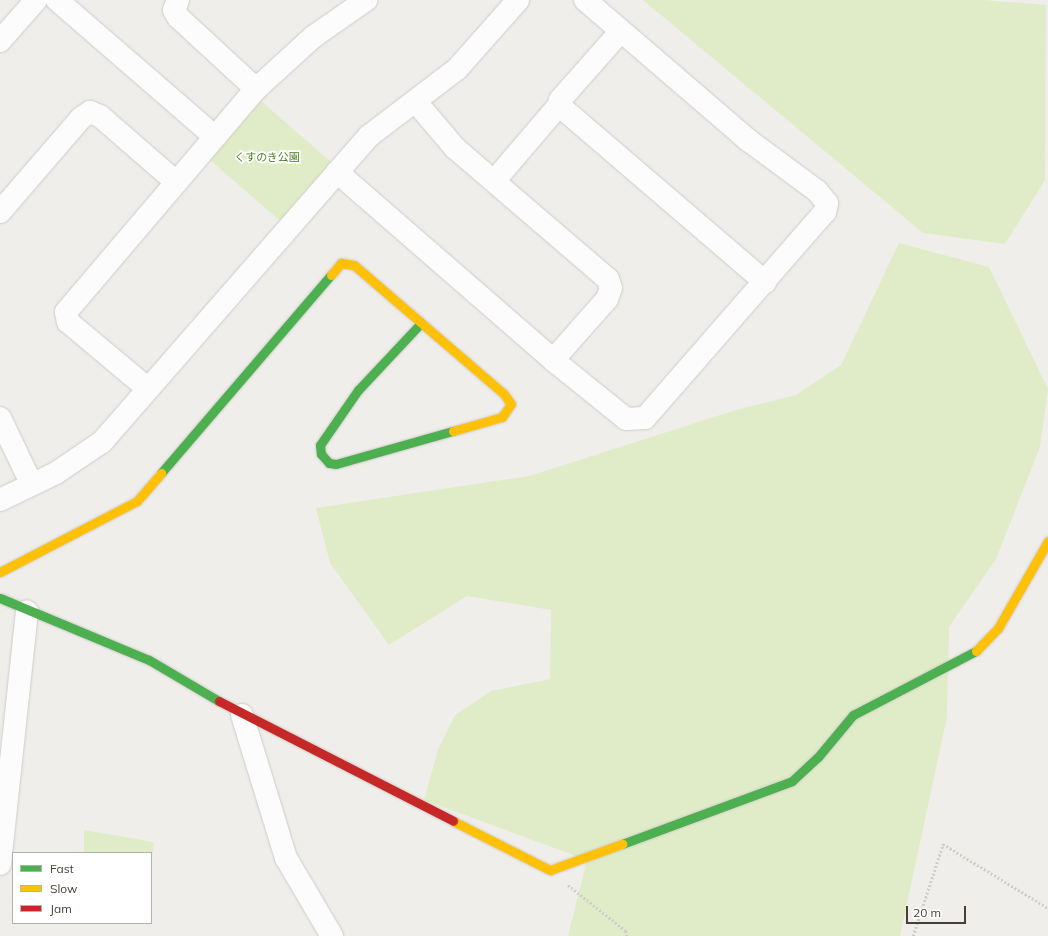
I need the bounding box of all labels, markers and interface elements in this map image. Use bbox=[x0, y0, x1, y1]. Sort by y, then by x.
park label: くすのき公園 bbox=[234, 150, 300, 164]
legend bbox=[12, 852, 152, 924]
text: Fast bbox=[50, 861, 74, 876]
text: Slow bbox=[50, 881, 78, 896]
scale bar bbox=[908, 898, 968, 924]
text: Jam bbox=[50, 901, 72, 916]
text: 20 m bbox=[913, 905, 941, 920]

